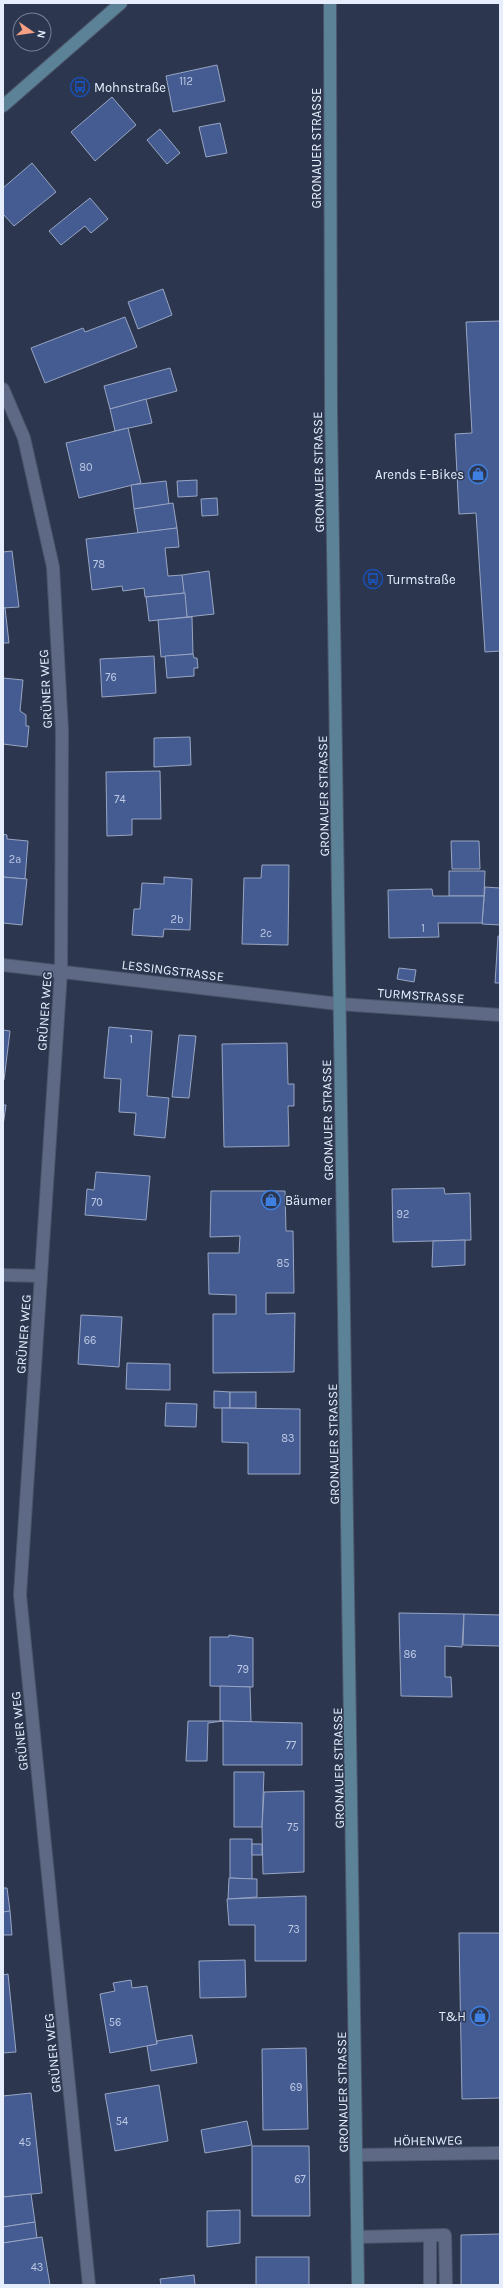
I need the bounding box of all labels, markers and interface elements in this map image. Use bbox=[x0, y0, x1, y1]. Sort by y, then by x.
north arrow bbox=[12, 12, 52, 52]
text: N bbox=[34, 29, 48, 39]
house number: 112 bbox=[179, 75, 193, 88]
bus stop icon: Mohnstraße bbox=[69, 76, 91, 98]
place label: Mohnstraße bbox=[94, 80, 166, 95]
street label: GRONAUER STRASSE bbox=[309, 88, 324, 208]
street label: GRONAUER STRASSE bbox=[310, 411, 327, 532]
house number: 80 bbox=[79, 461, 93, 474]
shop icon: Arends E-Bikes bbox=[467, 463, 489, 485]
place label: Arends E-Bikes bbox=[375, 467, 464, 482]
house number: 78 bbox=[93, 558, 105, 571]
bus stop icon: Turmstraße bbox=[362, 568, 384, 590]
place label: Turmstraße bbox=[387, 572, 456, 587]
street label: GRÜNER WEG bbox=[35, 649, 55, 729]
house number: 76 bbox=[105, 671, 117, 684]
street label: GRONAUER STRASSE bbox=[315, 735, 332, 856]
house number: 74 bbox=[114, 793, 126, 806]
house number: 2a bbox=[9, 853, 21, 866]
house number: 2b bbox=[171, 913, 183, 926]
house number: 1 bbox=[421, 922, 425, 935]
house number: 2c bbox=[260, 927, 272, 940]
street label: LESSINGSTRASSE bbox=[121, 957, 225, 984]
street label: GRÜNER WEG bbox=[33, 971, 55, 1051]
street label: TURMSTRASSE bbox=[377, 985, 465, 1006]
house number: 1 bbox=[129, 1033, 133, 1046]
street label: GRONAUER STRASSE bbox=[319, 1059, 336, 1180]
shop icon: Bäumer bbox=[260, 1189, 282, 1211]
place label: Bäumer bbox=[285, 1193, 332, 1208]
house number: 70 bbox=[91, 1196, 103, 1209]
house number: 92 bbox=[397, 1208, 409, 1221]
house number: 85 bbox=[277, 1257, 289, 1270]
street label: GRÜNER WEG bbox=[12, 1294, 34, 1374]
house number: 66 bbox=[84, 1334, 96, 1347]
street label: GRONAUER STRASSE bbox=[325, 1383, 342, 1504]
house number: 83 bbox=[281, 1432, 295, 1445]
house number: 86 bbox=[403, 1648, 417, 1661]
house number: 79 bbox=[237, 1663, 249, 1676]
street label: GRÜNER WEG bbox=[7, 1691, 31, 1771]
street label: GRONAUER STRASSE bbox=[330, 1707, 347, 1828]
house number: 77 bbox=[286, 1739, 296, 1752]
house number: 75 bbox=[287, 1821, 299, 1834]
house number: 73 bbox=[288, 1923, 300, 1936]
shop icon: T&H bbox=[469, 2005, 491, 2027]
place label: T&H bbox=[439, 2009, 466, 2024]
street label: GRÜNER WEG bbox=[40, 2013, 64, 2093]
house number: 56 bbox=[109, 2016, 121, 2029]
street label: GRONAUER STRASSE bbox=[334, 2031, 351, 2152]
house number: 69 bbox=[290, 2081, 302, 2094]
house number: 54 bbox=[116, 2115, 128, 2128]
street label: HÖHENWEG bbox=[393, 2131, 463, 2149]
house number: 45 bbox=[19, 2136, 31, 2149]
house number: 67 bbox=[294, 2173, 306, 2186]
house number: 43 bbox=[31, 2261, 43, 2274]

